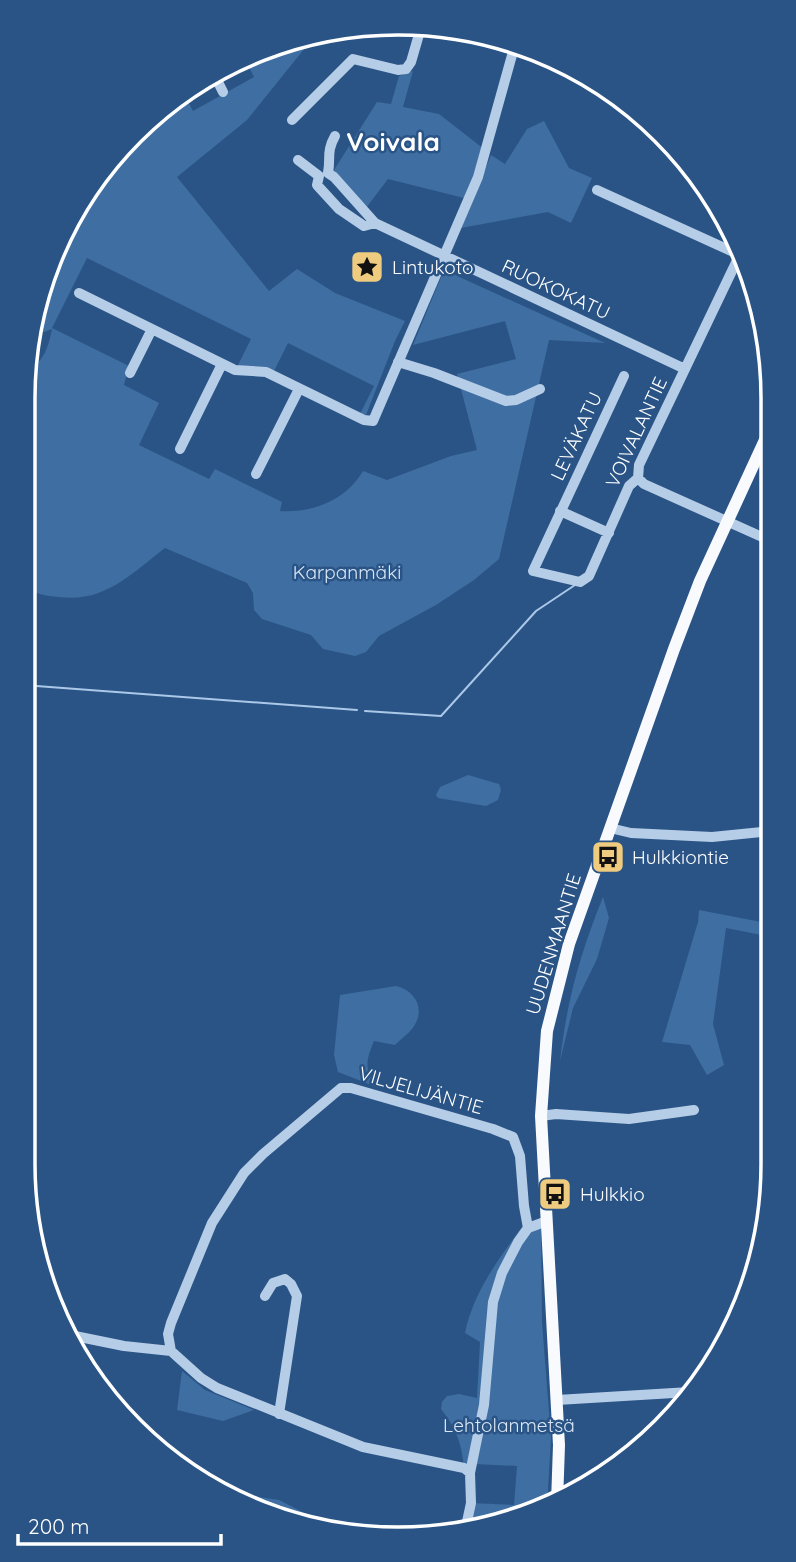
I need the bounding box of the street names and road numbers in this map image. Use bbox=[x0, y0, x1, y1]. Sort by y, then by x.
street label: RUOKOKATU bbox=[498, 253, 614, 325]
street label: VOIVALANTIE bbox=[600, 373, 672, 491]
street label: LEVÄKATU bbox=[545, 388, 607, 484]
street label: UUDENMAANTIE bbox=[520, 870, 586, 1018]
street label: VILJELIJÄNTIE bbox=[356, 1061, 486, 1119]

